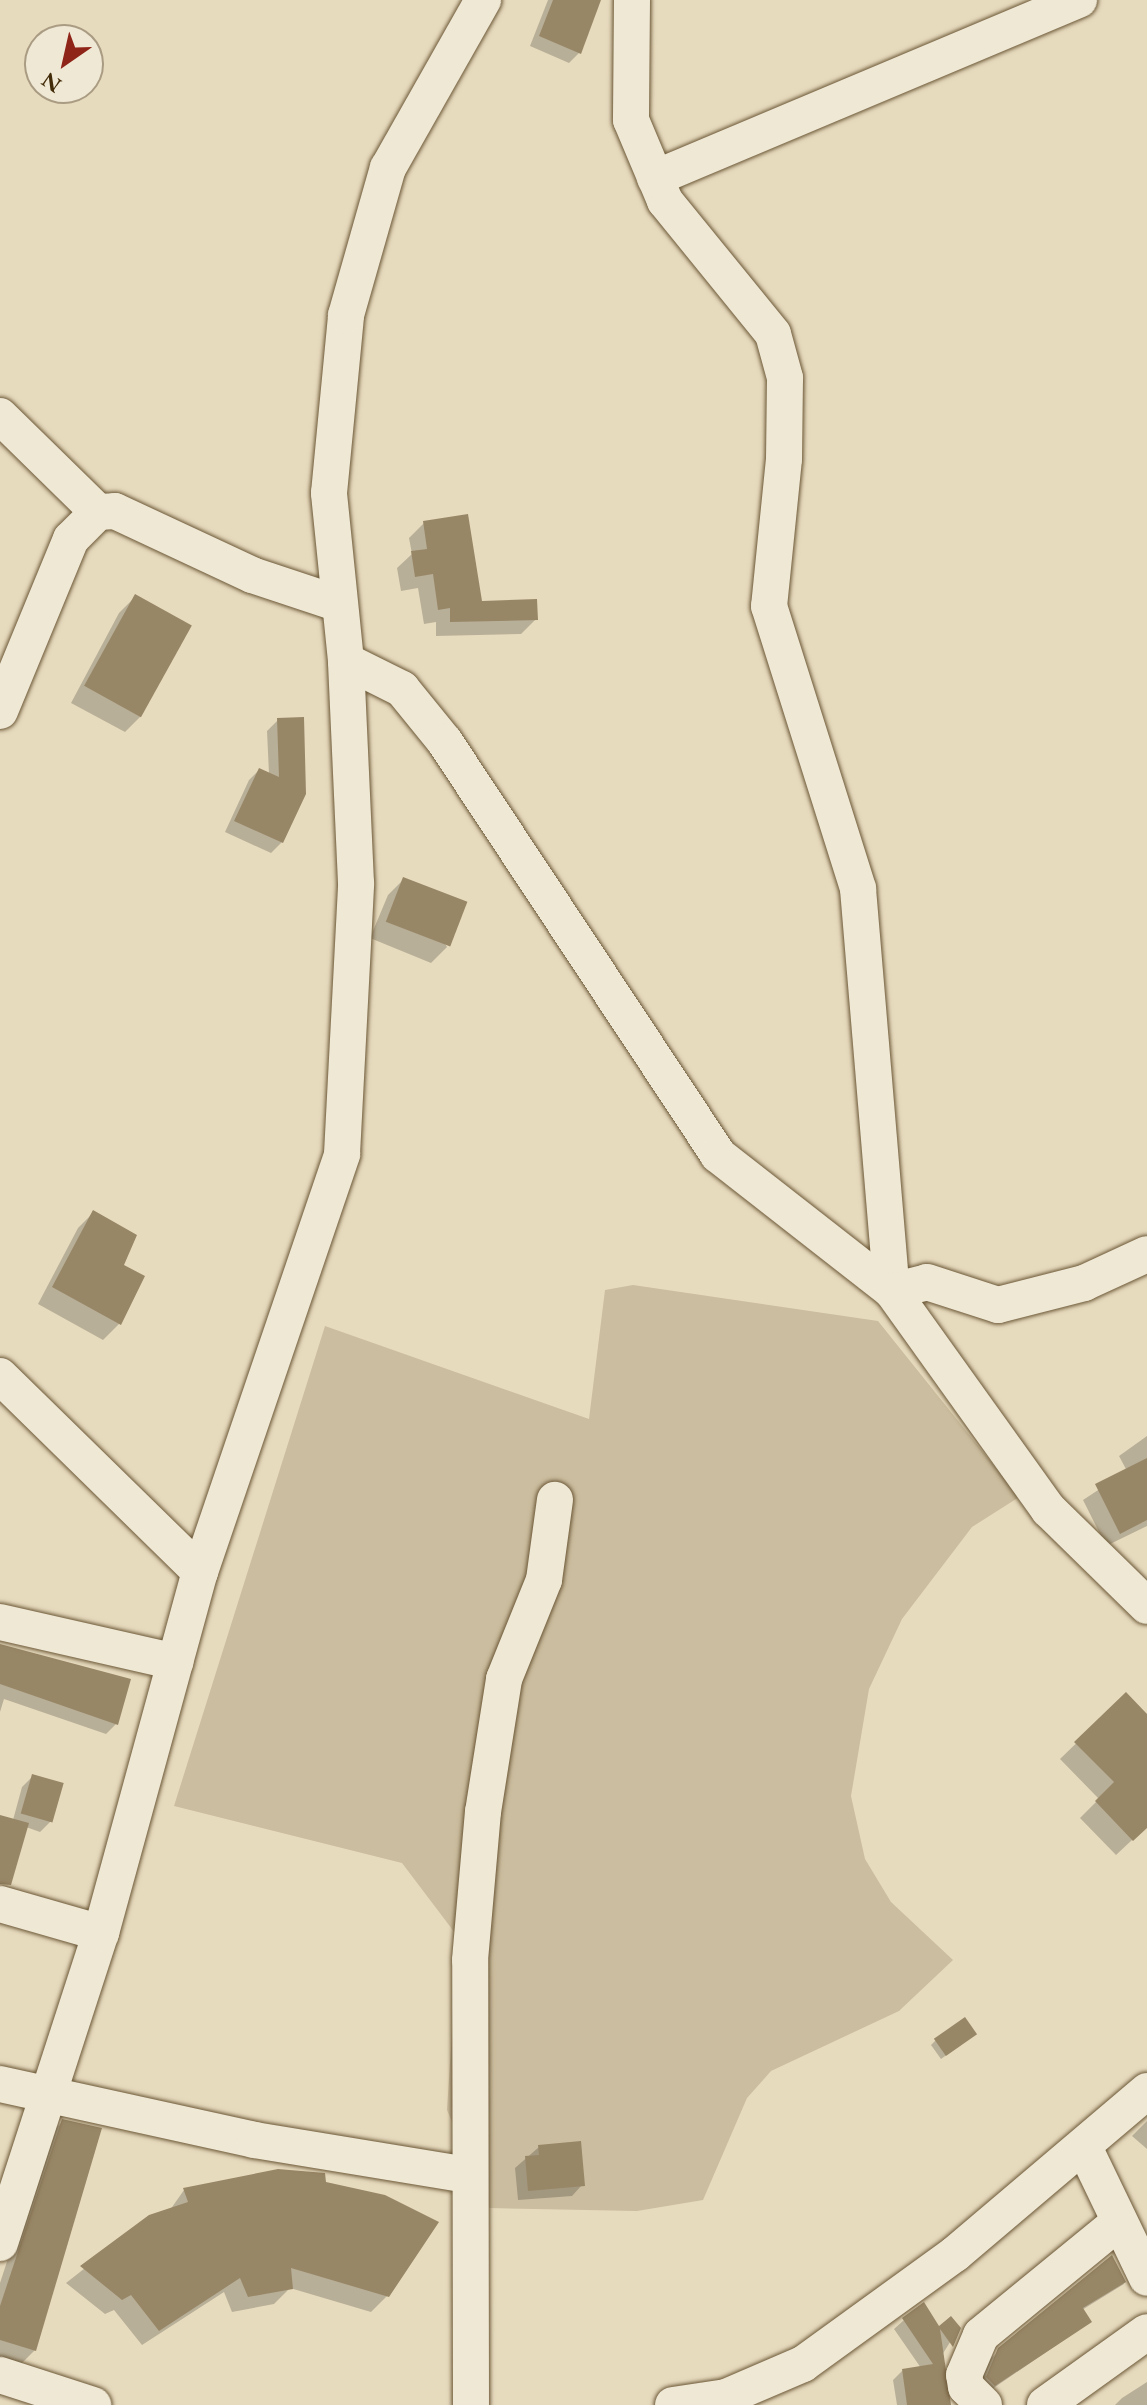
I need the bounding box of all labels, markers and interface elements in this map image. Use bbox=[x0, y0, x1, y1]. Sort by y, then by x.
north arrow bbox=[24, 24, 104, 104]
text: N bbox=[36, 66, 67, 100]

